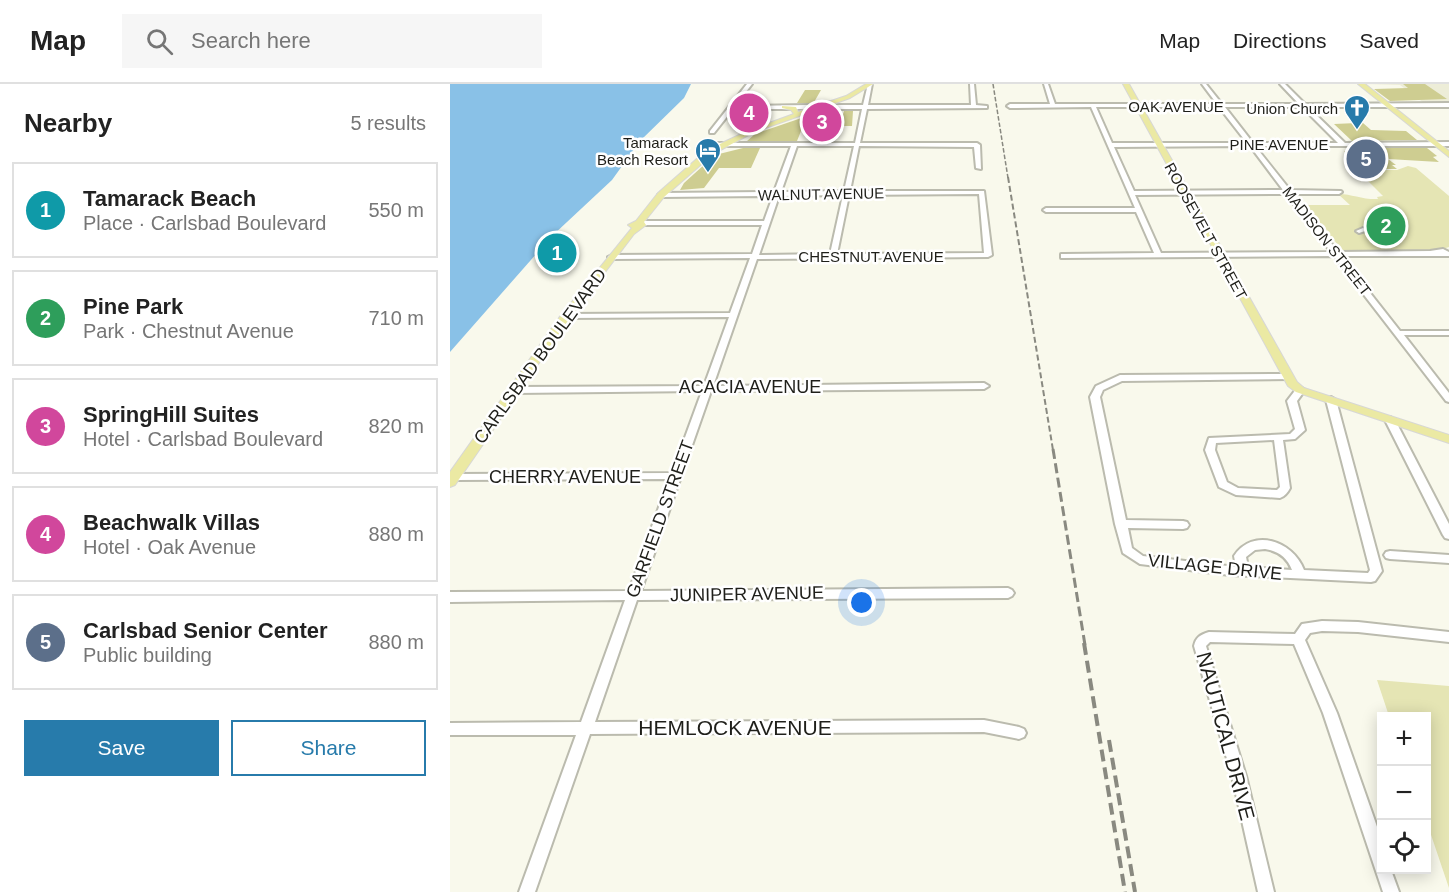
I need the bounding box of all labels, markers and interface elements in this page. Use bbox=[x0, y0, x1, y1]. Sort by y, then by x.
search box bbox=[122, 14, 542, 68]
text: Map bbox=[30, 25, 86, 56]
icon: search bbox=[143, 25, 176, 58]
text: Search here bbox=[191, 28, 311, 53]
text: Map bbox=[1159, 29, 1200, 52]
text: Directions bbox=[1233, 29, 1326, 52]
text: Saved bbox=[1359, 29, 1419, 52]
pin: 4 bbox=[730, 90, 768, 135]
church icon: Union Church bbox=[1342, 93, 1372, 131]
street label: OAK AVENUE bbox=[1128, 98, 1224, 115]
pin: 3 bbox=[802, 99, 842, 144]
place label: Union Church bbox=[1246, 100, 1338, 117]
text: Nearby bbox=[24, 108, 112, 138]
text: 5 results bbox=[350, 112, 426, 134]
place label: Tamarack Beach Resort bbox=[597, 134, 689, 168]
hotel icon: Tamarack Beach Resort bbox=[693, 136, 723, 174]
street label: PINE AVENUE bbox=[1230, 136, 1328, 153]
pin: 5 bbox=[1346, 136, 1386, 182]
street label: ROOSEVELT STREET bbox=[1161, 160, 1251, 302]
street label: MADISON STREET bbox=[1279, 183, 1375, 299]
street label: WALNUT AVENUE bbox=[758, 184, 884, 204]
text: Tamarack Beach bbox=[83, 186, 256, 211]
text: 1 bbox=[40, 199, 51, 221]
text: 550 m bbox=[368, 199, 424, 221]
pin: 2 bbox=[1366, 204, 1406, 248]
text: Place · Carlsbad Boulevard bbox=[83, 212, 326, 234]
pin: 1 bbox=[538, 230, 576, 276]
street label: CHESTNUT AVENUE bbox=[798, 248, 944, 265]
street label: CARLSBAD BOULEVARD bbox=[470, 264, 610, 448]
text: Pine Park bbox=[83, 294, 183, 319]
text: 2 bbox=[40, 307, 51, 329]
text: 710 m bbox=[368, 307, 424, 329]
text: Park · Chestnut Avenue bbox=[83, 320, 294, 342]
street label: ACACIA AVENUE bbox=[679, 377, 821, 397]
text: SpringHill Suites bbox=[83, 402, 259, 427]
text: 3 bbox=[40, 415, 51, 437]
text: 820 m bbox=[368, 415, 424, 437]
text: Hotel · Carlsbad Boulevard bbox=[83, 428, 323, 450]
street label: GARFIELD STREET bbox=[622, 438, 698, 600]
street label: CHERRY AVENUE bbox=[489, 467, 641, 487]
text: Beachwalk Villas bbox=[83, 510, 260, 535]
text: 4 bbox=[40, 523, 51, 545]
text: 880 m bbox=[368, 523, 424, 545]
text: Hotel · Oak Avenue bbox=[83, 536, 256, 558]
street label: VILLAGE DRIVE bbox=[1147, 550, 1283, 584]
street label: JUNIPER AVENUE bbox=[670, 583, 824, 605]
your location bbox=[847, 588, 876, 617]
text: Carlsbad Senior Center bbox=[83, 618, 328, 643]
text: 5 bbox=[40, 631, 51, 653]
text: 880 m bbox=[368, 631, 424, 653]
text: Public building bbox=[83, 644, 212, 666]
street label: NAUTICAL DRIVE bbox=[1192, 649, 1260, 823]
map controls bbox=[1377, 712, 1431, 874]
button: + bbox=[1377, 712, 1431, 766]
street label: HEMLOCK AVENUE bbox=[638, 716, 832, 739]
button: Save bbox=[24, 720, 219, 776]
button: Share bbox=[231, 720, 426, 776]
button: − bbox=[1377, 766, 1431, 820]
button: locate bbox=[1377, 820, 1431, 874]

